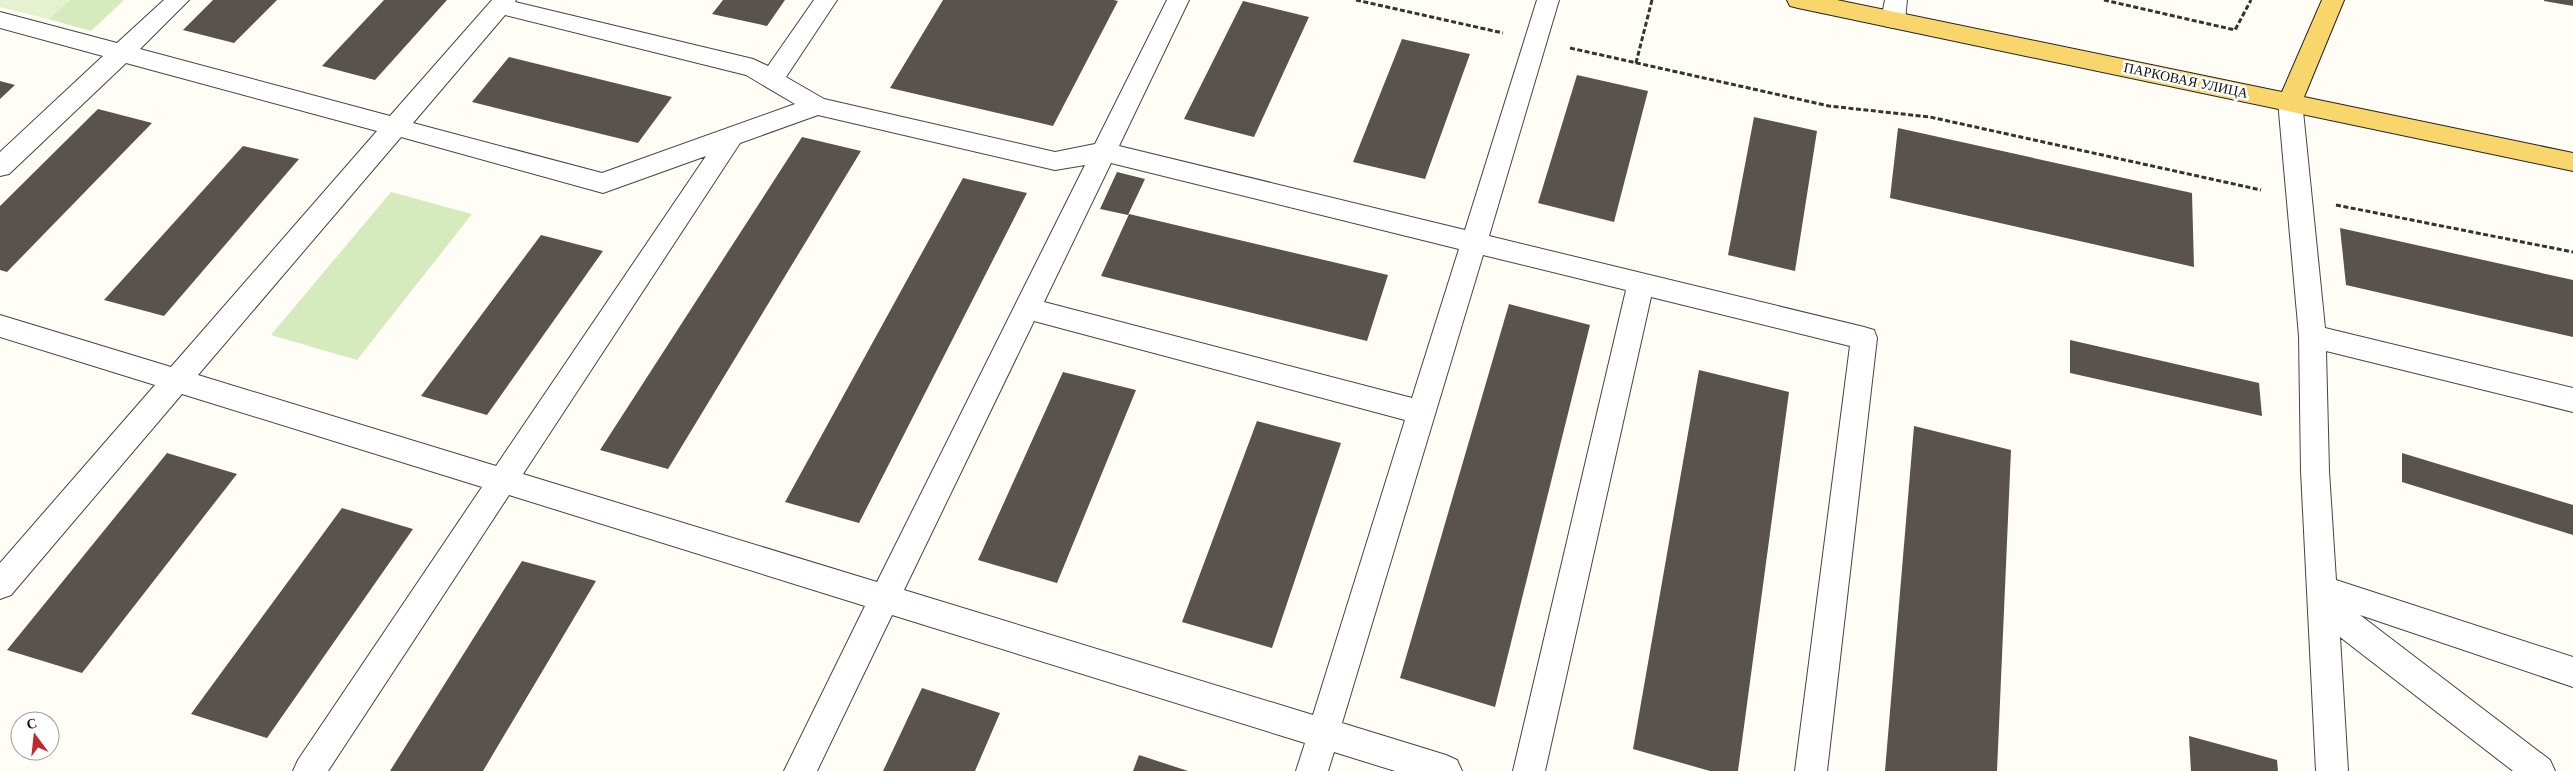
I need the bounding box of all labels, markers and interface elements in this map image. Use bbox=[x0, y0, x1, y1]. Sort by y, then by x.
street label: ПАРКОВАЯ УЛИЦА bbox=[2122, 60, 2250, 101]
north arrow bbox=[10, 711, 60, 761]
text: С bbox=[25, 715, 39, 732]

